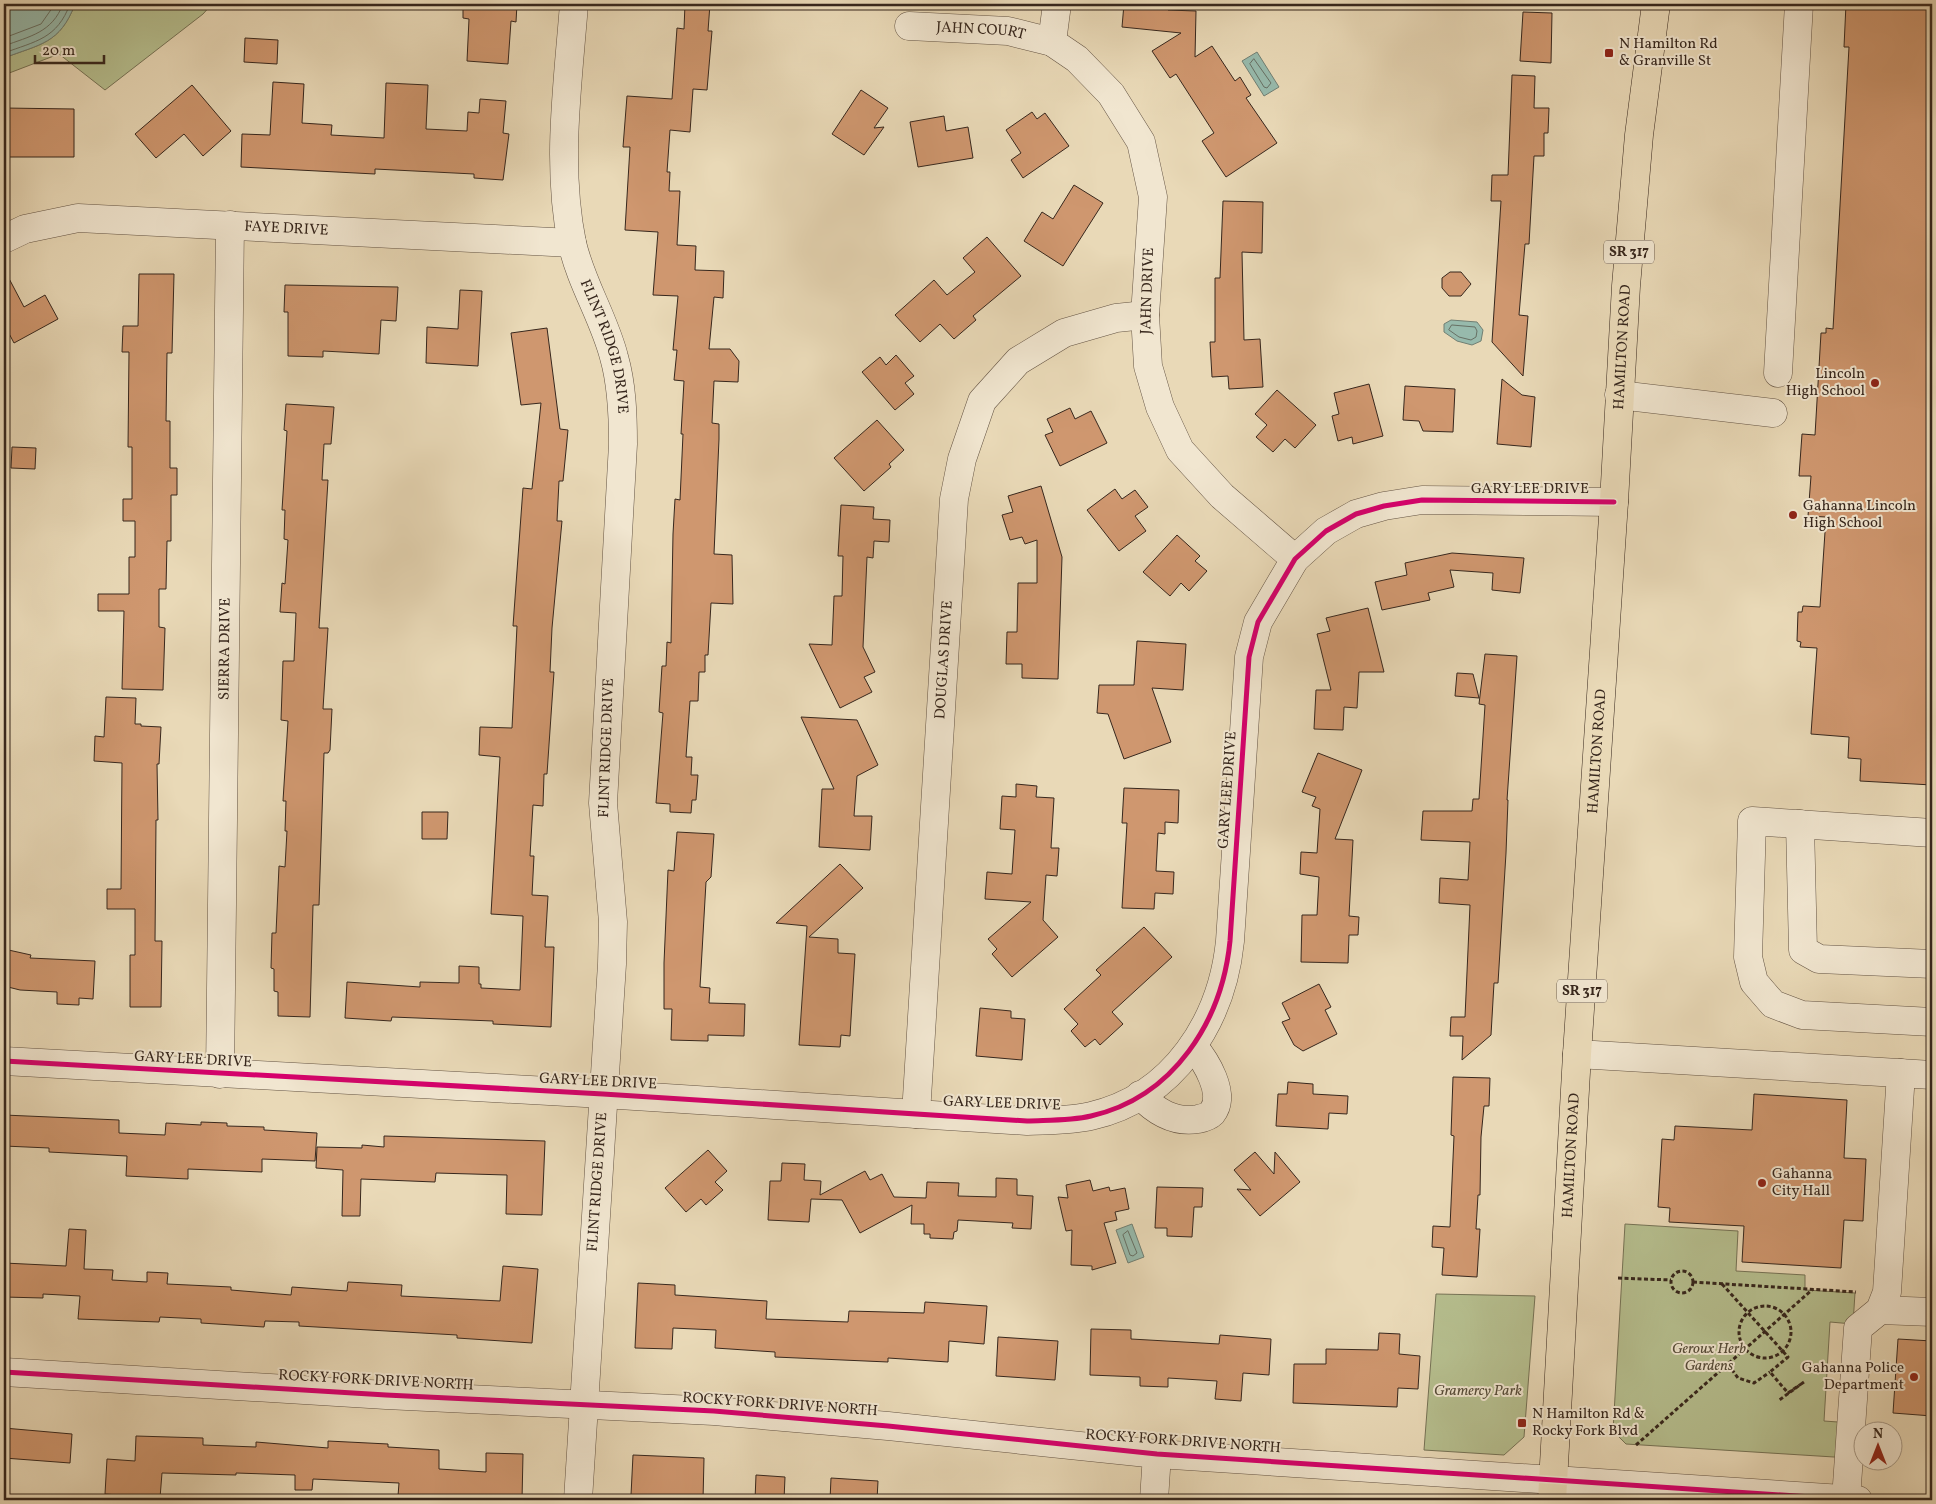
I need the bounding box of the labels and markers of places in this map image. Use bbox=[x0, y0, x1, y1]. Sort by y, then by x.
place label: N Hamilton Rd & Granville St bbox=[1619, 34, 1718, 72]
marker: N Hamilton Rd & Granville St bbox=[1603, 47, 1615, 59]
place label: Lincoln High School bbox=[1786, 364, 1865, 402]
marker: Lincoln High School bbox=[1869, 377, 1881, 389]
place label: Gahanna Lincoln High School bbox=[1803, 496, 1916, 534]
marker: Gahanna Lincoln High School bbox=[1787, 509, 1799, 521]
place label: Gahanna City Hall bbox=[1772, 1164, 1832, 1202]
marker: Gahanna City Hall bbox=[1756, 1177, 1768, 1189]
place label: Gahanna Police Department bbox=[1802, 1358, 1904, 1396]
marker: Gahanna Police Department bbox=[1908, 1371, 1920, 1383]
place label: N Hamilton Rd & Rocky Fork Blvd bbox=[1532, 1404, 1645, 1442]
marker: N Hamilton Rd & Rocky Fork Blvd bbox=[1516, 1417, 1528, 1429]

